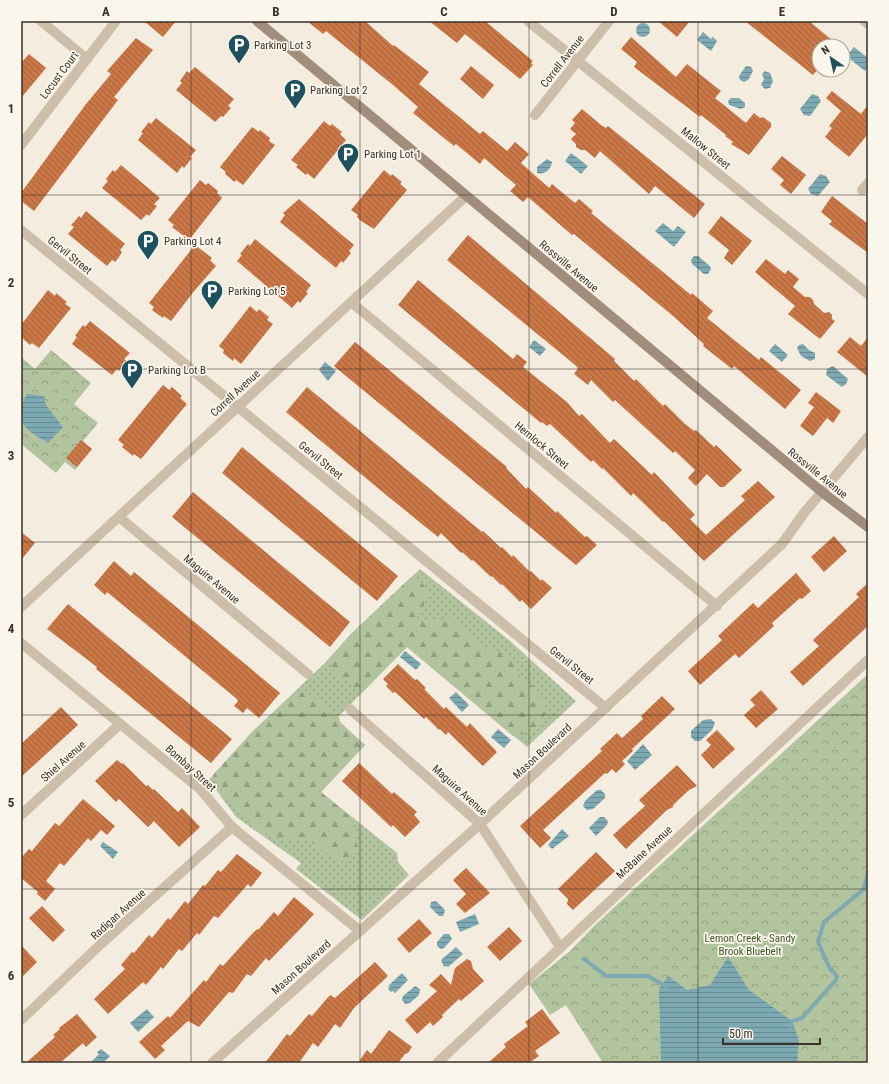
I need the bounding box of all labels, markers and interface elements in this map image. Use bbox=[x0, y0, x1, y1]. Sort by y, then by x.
text: A bbox=[102, 4, 110, 19]
text: B bbox=[272, 4, 280, 19]
text: C bbox=[440, 4, 448, 19]
text: D bbox=[610, 4, 618, 19]
text: E bbox=[779, 4, 786, 19]
parking icon: Parking Lot 3 bbox=[226, 32, 252, 65]
street label: Correll Avenue bbox=[538, 33, 587, 90]
north arrow bbox=[811, 38, 851, 78]
place label: Parking Lot 3 bbox=[254, 39, 311, 52]
text: N bbox=[819, 43, 832, 57]
street label: Locust Court bbox=[37, 49, 81, 102]
parking icon: Parking Lot 2 bbox=[282, 77, 308, 110]
place label: Parking Lot 2 bbox=[310, 84, 367, 97]
text: 1 bbox=[8, 101, 14, 116]
street label: Mallow Street bbox=[678, 125, 733, 172]
parking icon: Parking Lot 1 bbox=[335, 141, 361, 174]
place label: Parking Lot 1 bbox=[364, 148, 421, 161]
parking icon: Parking Lot 4 bbox=[135, 228, 161, 261]
street label: Gervil Street bbox=[45, 234, 94, 277]
place label: Parking Lot 4 bbox=[164, 235, 222, 248]
street label: Rossville Avenue bbox=[537, 238, 601, 295]
text: 2 bbox=[8, 275, 15, 290]
parking icon: Parking Lot 5 bbox=[199, 278, 225, 311]
place label: Parking Lot 5 bbox=[228, 285, 285, 298]
parking icon: Parking Lot B bbox=[119, 357, 145, 390]
place label: Parking Lot B bbox=[148, 364, 206, 377]
street label: Correll Avenue bbox=[208, 367, 263, 420]
street label: Hemlock Street bbox=[512, 419, 571, 472]
street label: Gervil Street bbox=[296, 439, 345, 482]
street label: Rossville Avenue bbox=[785, 445, 850, 501]
text: 3 bbox=[8, 448, 14, 463]
street label: Maguire Avenue bbox=[181, 552, 242, 607]
text: 4 bbox=[8, 621, 15, 636]
street label: Gervil Street bbox=[547, 644, 596, 687]
street label: Mason Boulevard bbox=[510, 721, 574, 782]
street label: Shiel Avenue bbox=[38, 738, 88, 785]
street label: Bombay Street bbox=[163, 742, 219, 794]
street label: Maguire Avenue bbox=[430, 762, 490, 818]
text: 5 bbox=[8, 795, 15, 810]
street label: McBaine Avenue bbox=[614, 823, 675, 882]
street label: Radigan Avenue bbox=[88, 886, 148, 942]
park label: Lemon Creek - Sandy Brook Bluebelt bbox=[705, 932, 796, 958]
street label: Mason Boulevard bbox=[269, 937, 334, 997]
text: 6 bbox=[8, 968, 15, 983]
scale bar bbox=[723, 1020, 820, 1046]
text: 50 m bbox=[729, 1027, 753, 1041]

